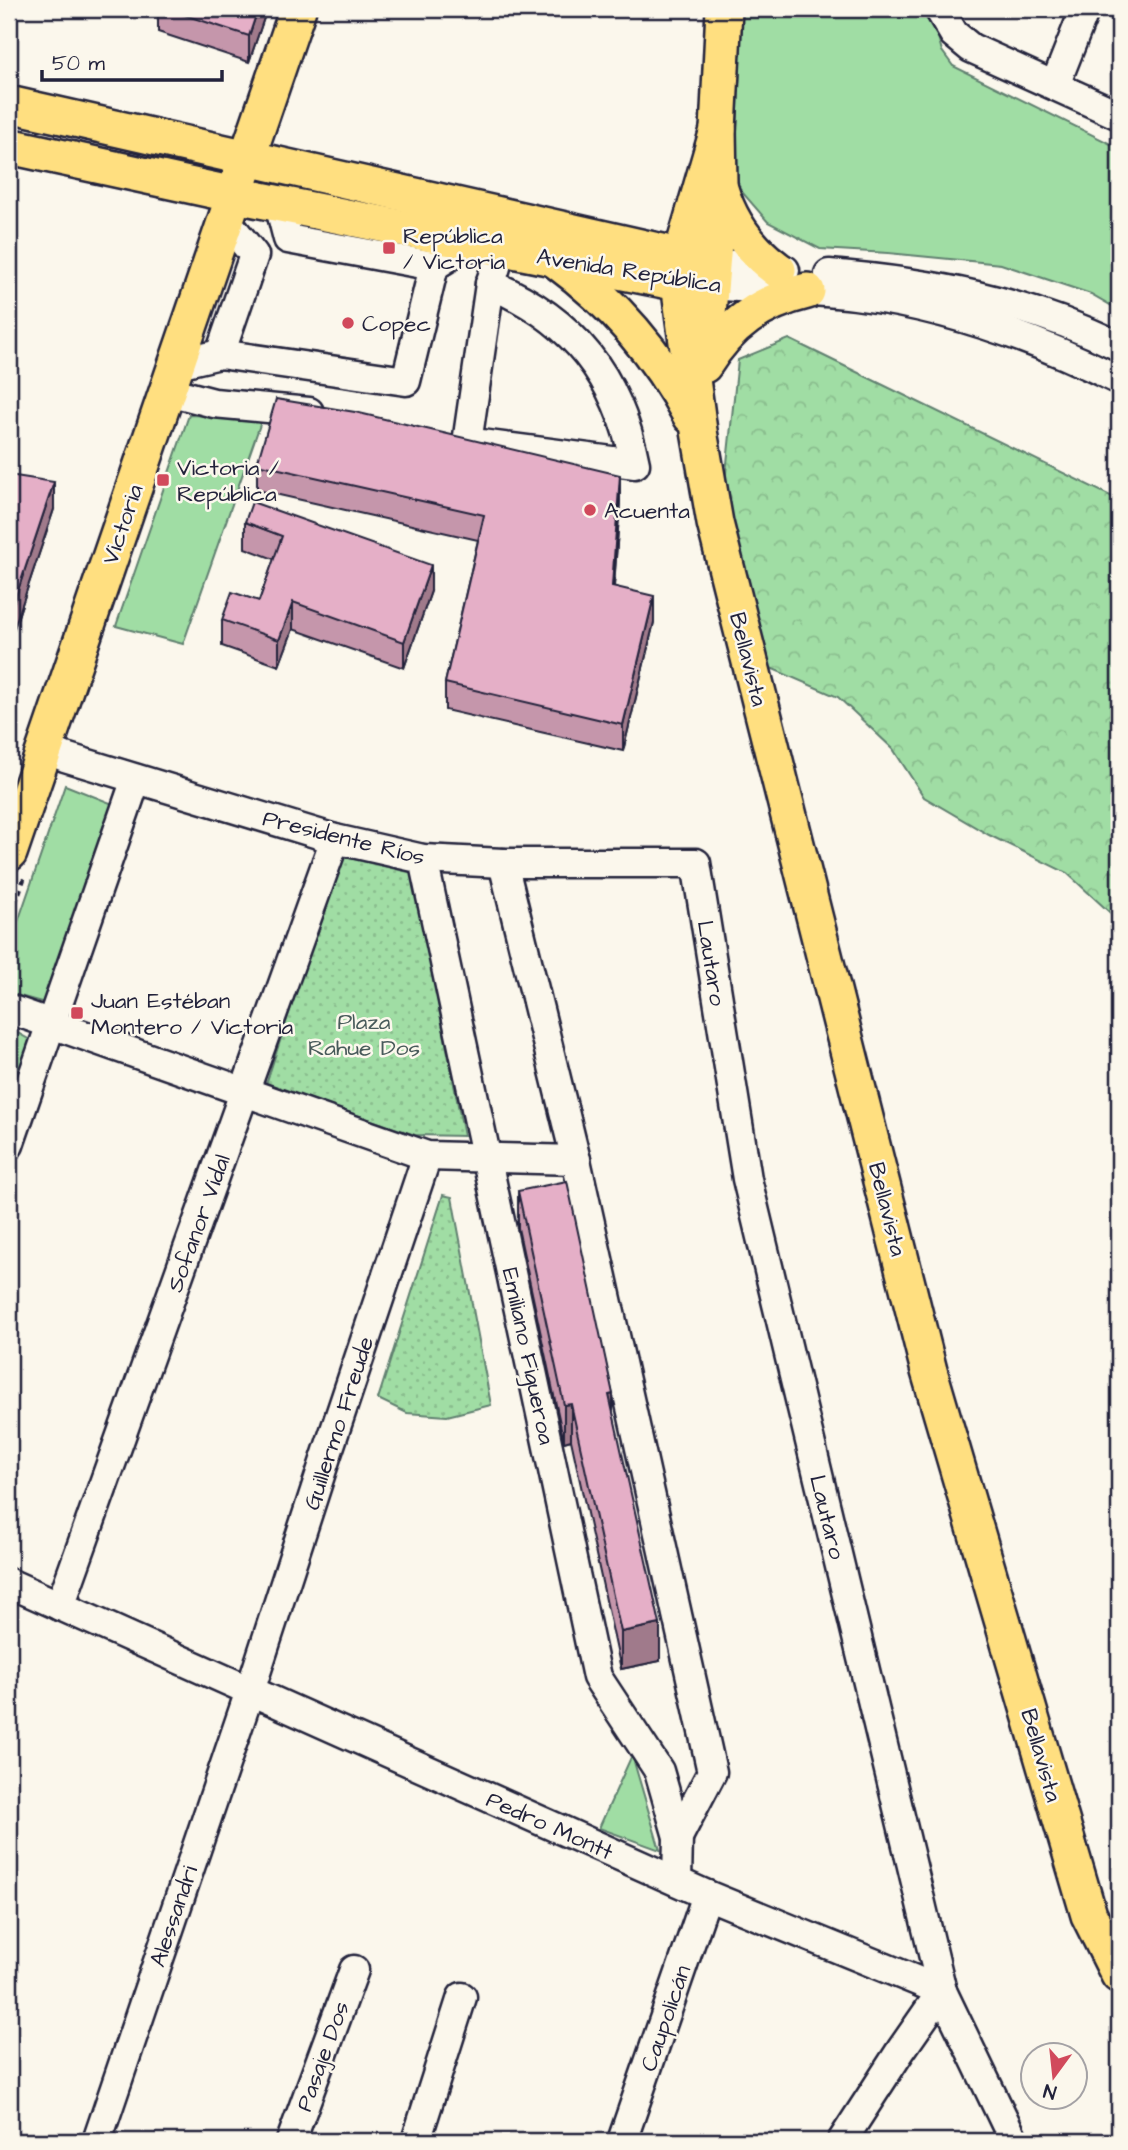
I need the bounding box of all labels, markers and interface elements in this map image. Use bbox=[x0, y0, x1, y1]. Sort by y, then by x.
scale bar bbox=[42, 38, 222, 82]
text: 50 m bbox=[52, 49, 106, 78]
place label: República / Victoria bbox=[403, 220, 506, 278]
marker: República / Victoria bbox=[381, 240, 397, 256]
street label: Avenida República bbox=[534, 241, 724, 301]
place label: Copec bbox=[362, 308, 431, 340]
marker: Copec bbox=[340, 315, 356, 331]
place label: Victoria / República bbox=[177, 452, 279, 510]
marker: Victoria / República bbox=[155, 472, 171, 488]
street label: Victoria bbox=[94, 480, 152, 569]
place label: Acuenta bbox=[604, 495, 690, 527]
marker: Acuenta bbox=[582, 502, 598, 518]
street label: Bellavista bbox=[721, 609, 775, 710]
street label: Presidente Ríos bbox=[259, 802, 428, 874]
street label: Lautaro bbox=[688, 918, 734, 1008]
place label: Juan Estéban Montero / Victoria bbox=[91, 985, 294, 1043]
marker: Juan Estéban Montero / Victoria bbox=[69, 1005, 85, 1021]
park label: Plaza Rahue Dos bbox=[308, 1006, 420, 1064]
street label: Sofanor Vidal bbox=[159, 1150, 239, 1297]
street label: Bellavista bbox=[860, 1159, 914, 1260]
street label: Emiliano Figueroa bbox=[493, 1265, 562, 1448]
street label: Guillermo Freude bbox=[296, 1333, 382, 1514]
street label: Lautaro bbox=[801, 1472, 853, 1563]
street label: Bellavista bbox=[1012, 1705, 1070, 1806]
street label: Pedro Montt bbox=[481, 1784, 619, 1868]
street label: Alessandri bbox=[142, 1861, 206, 1971]
street label: Caupolicán bbox=[633, 1961, 699, 2076]
street label: Pasaje Dos bbox=[288, 1997, 358, 2116]
north arrow bbox=[1020, 2042, 1090, 2112]
text: N bbox=[1041, 2076, 1059, 2106]

